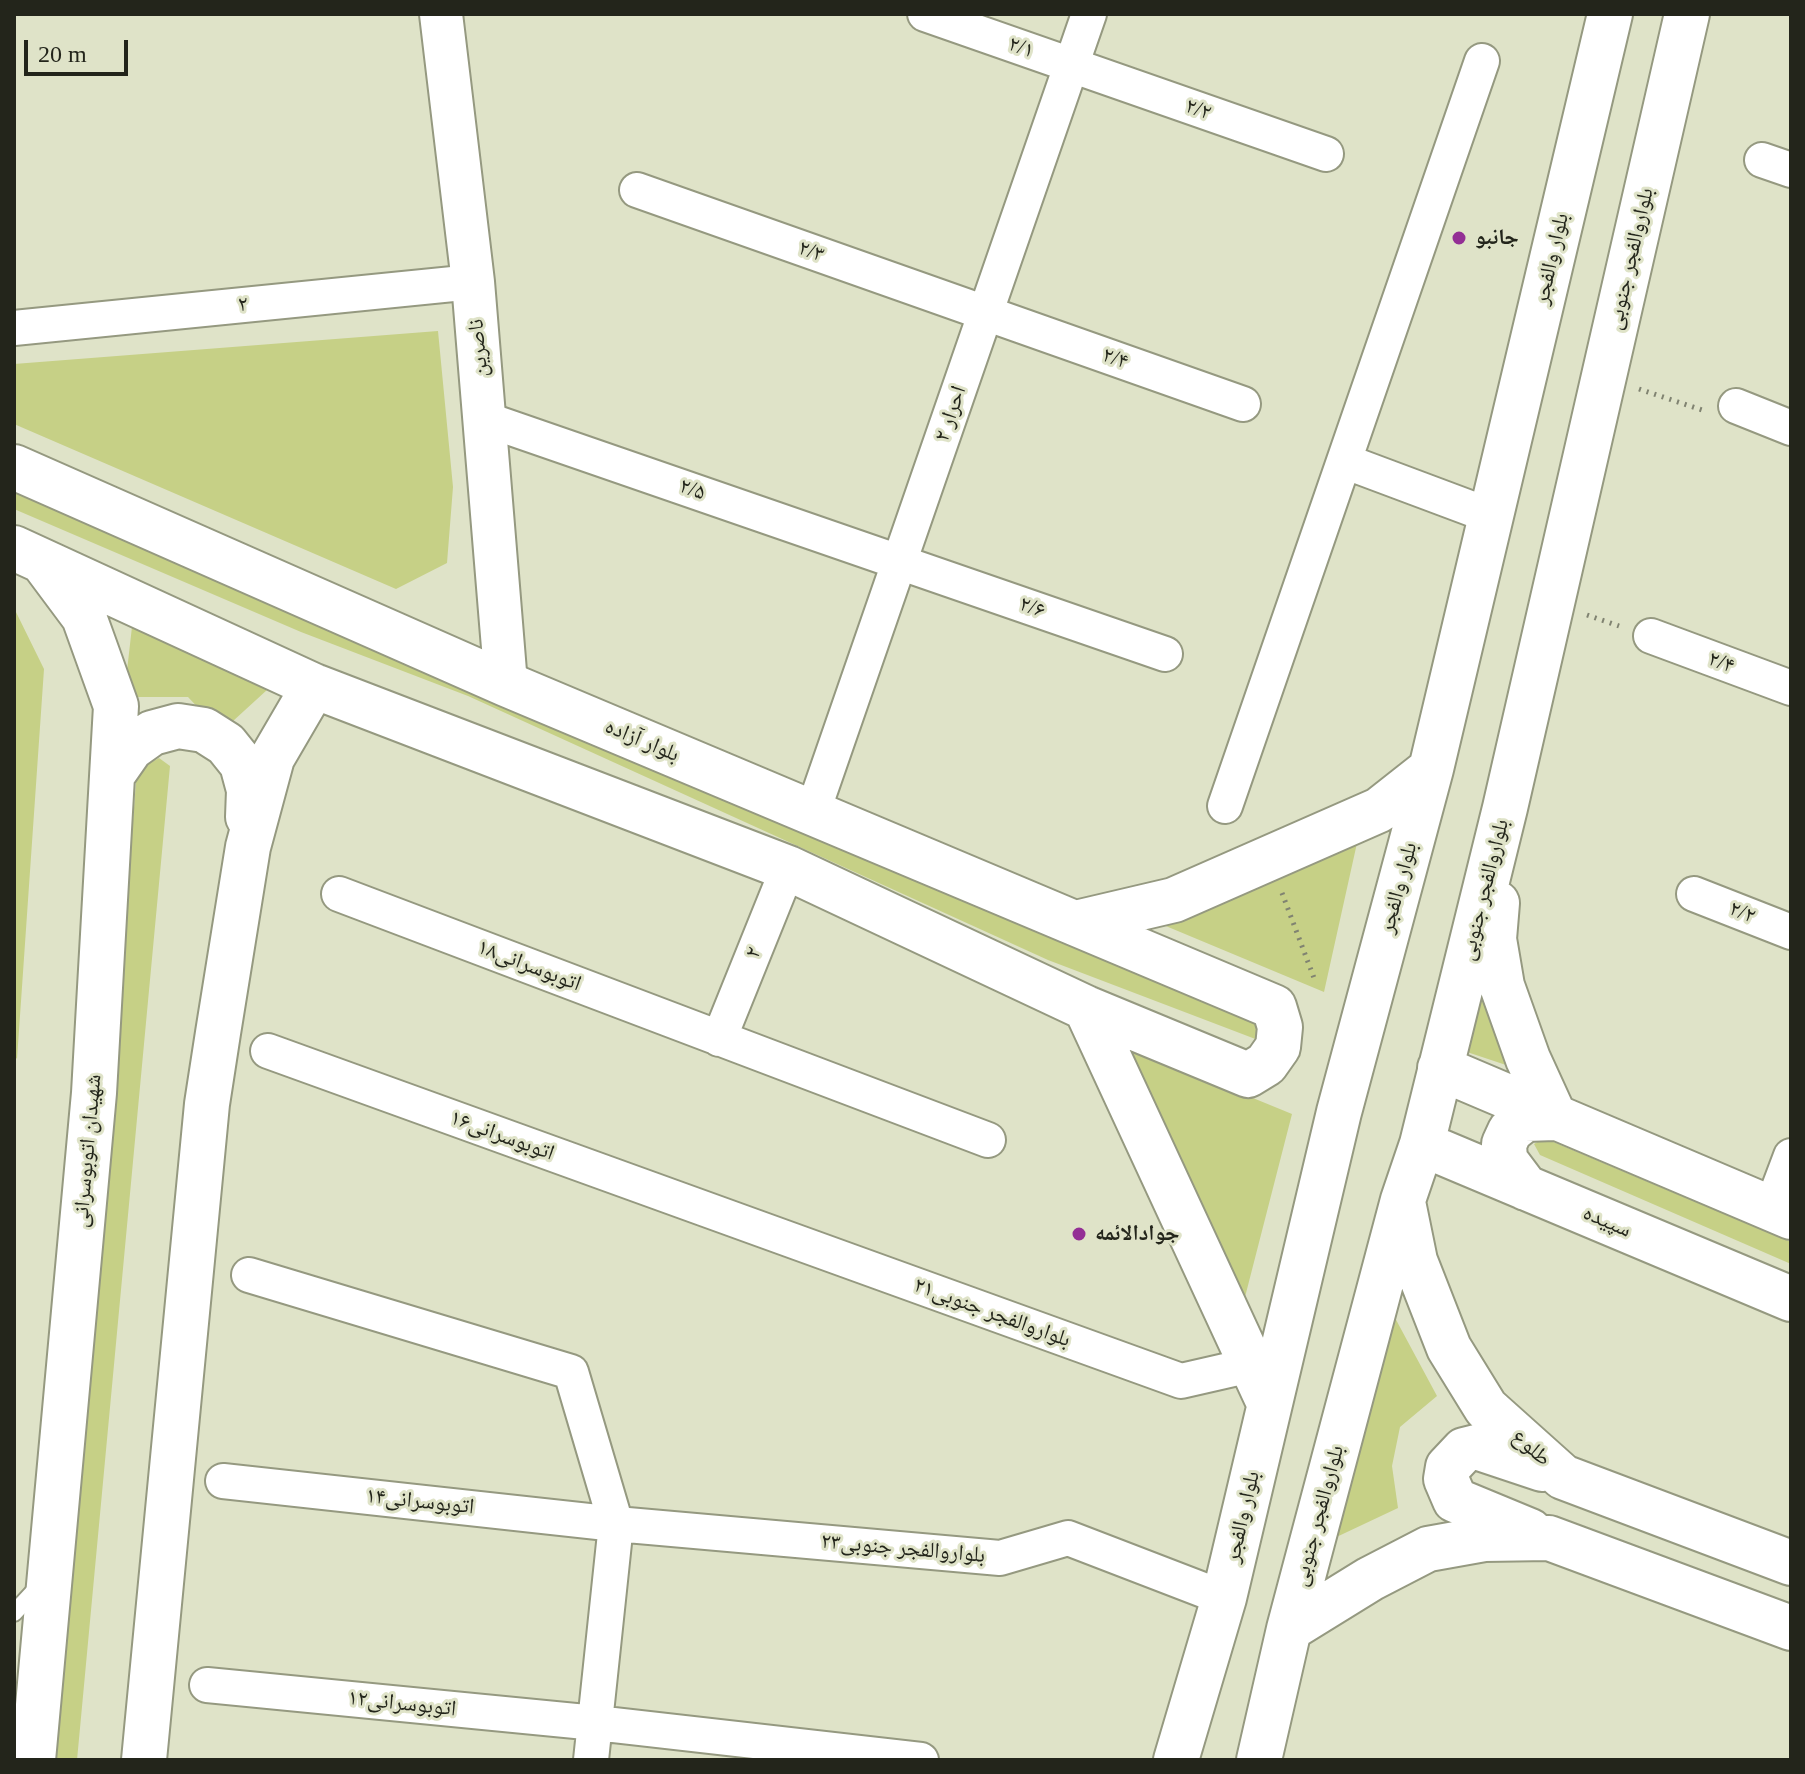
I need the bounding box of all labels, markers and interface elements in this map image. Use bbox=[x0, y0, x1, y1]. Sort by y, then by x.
scale bar bbox=[28, 24, 132, 74]
street label: ۲/۱ bbox=[1004, 31, 1038, 65]
text: 20 m bbox=[38, 41, 87, 67]
street label: ۲/۲ bbox=[1181, 93, 1215, 127]
street label: بلواروالفجر جنوبی bbox=[1602, 185, 1660, 333]
street label: بلوار والفجر bbox=[1529, 211, 1575, 307]
place label: جانبو bbox=[1475, 225, 1519, 251]
marker: جانبو bbox=[1450, 229, 1468, 247]
street label: ۲/۳ bbox=[794, 235, 828, 269]
street label: ۲ bbox=[237, 291, 249, 319]
street label: ناصرین bbox=[463, 318, 495, 378]
street label: ۲/۴ bbox=[1098, 342, 1132, 376]
street label: ۲ احرار bbox=[929, 383, 973, 445]
street label: ۲/۵ bbox=[675, 473, 709, 507]
street label: ۲/۶ bbox=[1015, 591, 1049, 625]
street label: ۲/۴ bbox=[1704, 646, 1738, 680]
street label: بلوار آزاده bbox=[601, 714, 683, 768]
street label: بلواروالفجر جنوبی bbox=[1455, 816, 1515, 964]
street label: بلوار والفجر bbox=[1374, 840, 1424, 936]
street label: ۲/۲ bbox=[1725, 896, 1759, 930]
street label: اتوبوسرانی۱۸ bbox=[473, 934, 585, 998]
street label: ۲ bbox=[740, 943, 768, 963]
street label: شهیدان اتوبوسرانی bbox=[68, 1073, 108, 1229]
street label: اتوبوسرانی۱۶ bbox=[446, 1105, 558, 1167]
street label: سپیده bbox=[1579, 1200, 1635, 1244]
place label: جوادالائمه bbox=[1095, 1221, 1179, 1247]
marker: جوادالائمه bbox=[1070, 1225, 1088, 1243]
street label: بلواروالفجر جنوبی۲۱ bbox=[910, 1272, 1074, 1354]
street label: طلوع bbox=[1506, 1424, 1556, 1472]
street label: بلواروالفجر جنوبی bbox=[1287, 1443, 1351, 1589]
street label: بلوار والفجر bbox=[1220, 1469, 1266, 1565]
street label: اتوبوسرانی۱۴ bbox=[364, 1483, 476, 1521]
street label: بلواروالفجر جنوبی۲۳ bbox=[820, 1529, 986, 1569]
street label: اتوبوسرانی۱۲ bbox=[346, 1685, 458, 1723]

